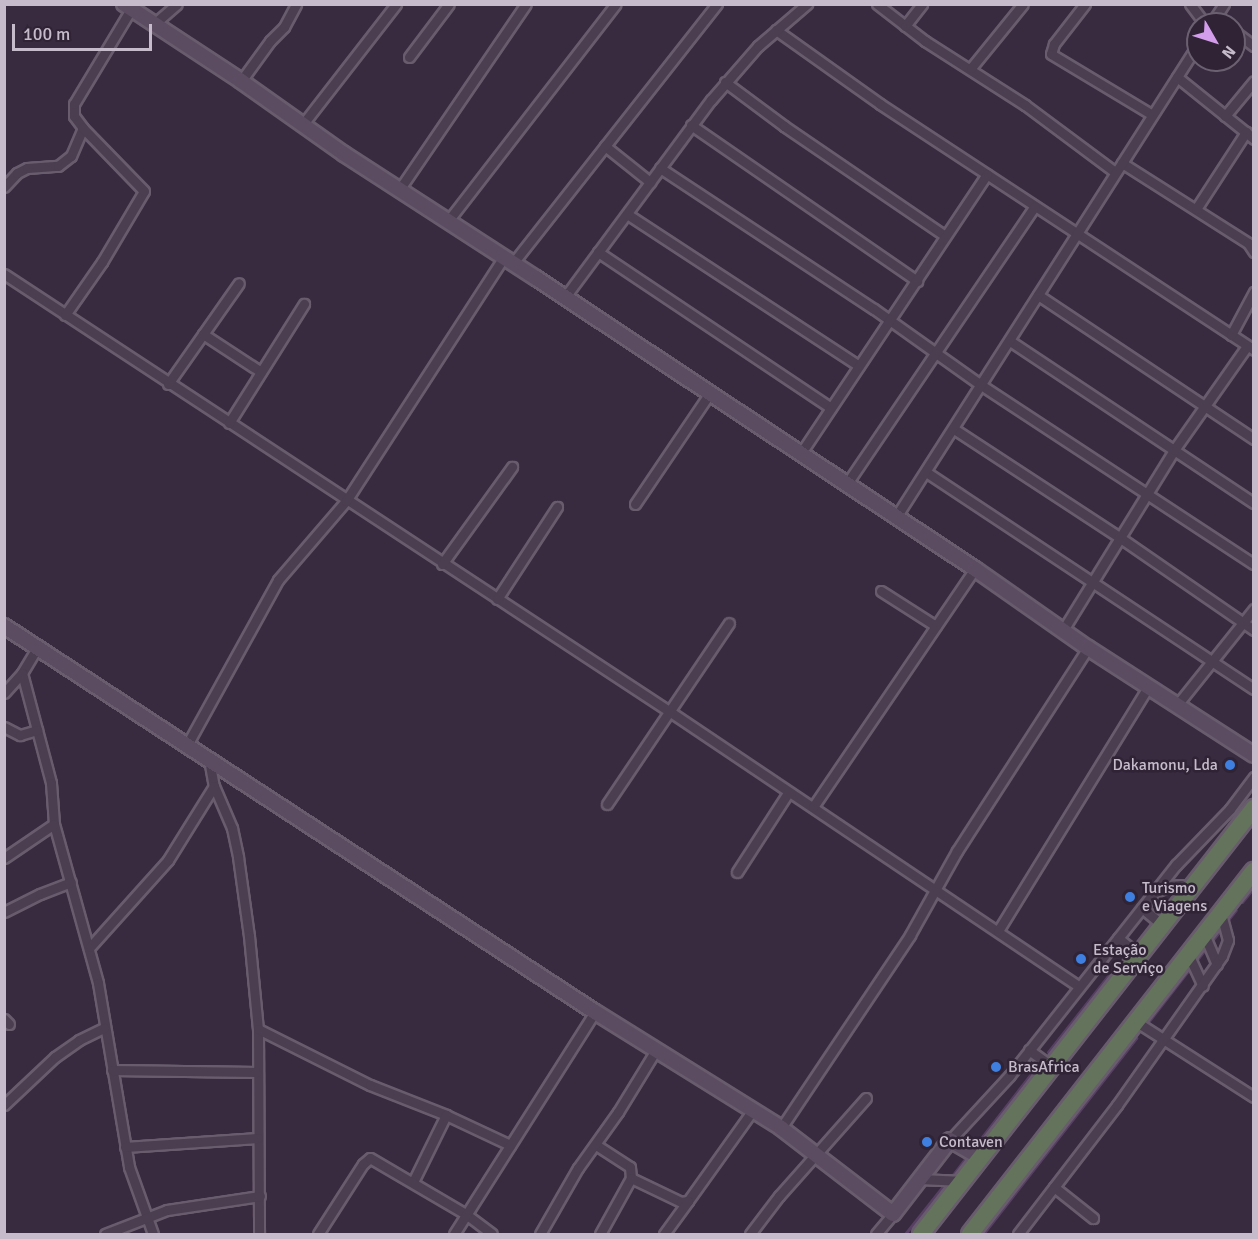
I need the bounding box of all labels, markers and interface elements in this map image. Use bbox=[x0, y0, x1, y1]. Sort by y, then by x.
scale bar bbox=[15, 12, 154, 50]
north arrow bbox=[1186, 12, 1246, 72]
text: 100 m bbox=[23, 23, 70, 45]
text: N bbox=[1217, 41, 1240, 63]
place label: Dakamonu, Lda bbox=[1113, 755, 1218, 775]
marker: Dakamonu, Lda bbox=[1223, 758, 1237, 772]
place label: Turismo e Viagens bbox=[1142, 878, 1207, 916]
marker: Turismo e Viagens bbox=[1123, 890, 1137, 904]
place label: Estação de Serviço bbox=[1093, 940, 1163, 978]
marker: Estação de Serviço bbox=[1074, 952, 1088, 966]
place label: BrasAfrica bbox=[1008, 1057, 1080, 1077]
marker: BrasAfrica bbox=[989, 1060, 1003, 1074]
place label: Contaven bbox=[939, 1132, 1003, 1152]
marker: Contaven bbox=[920, 1135, 934, 1149]

